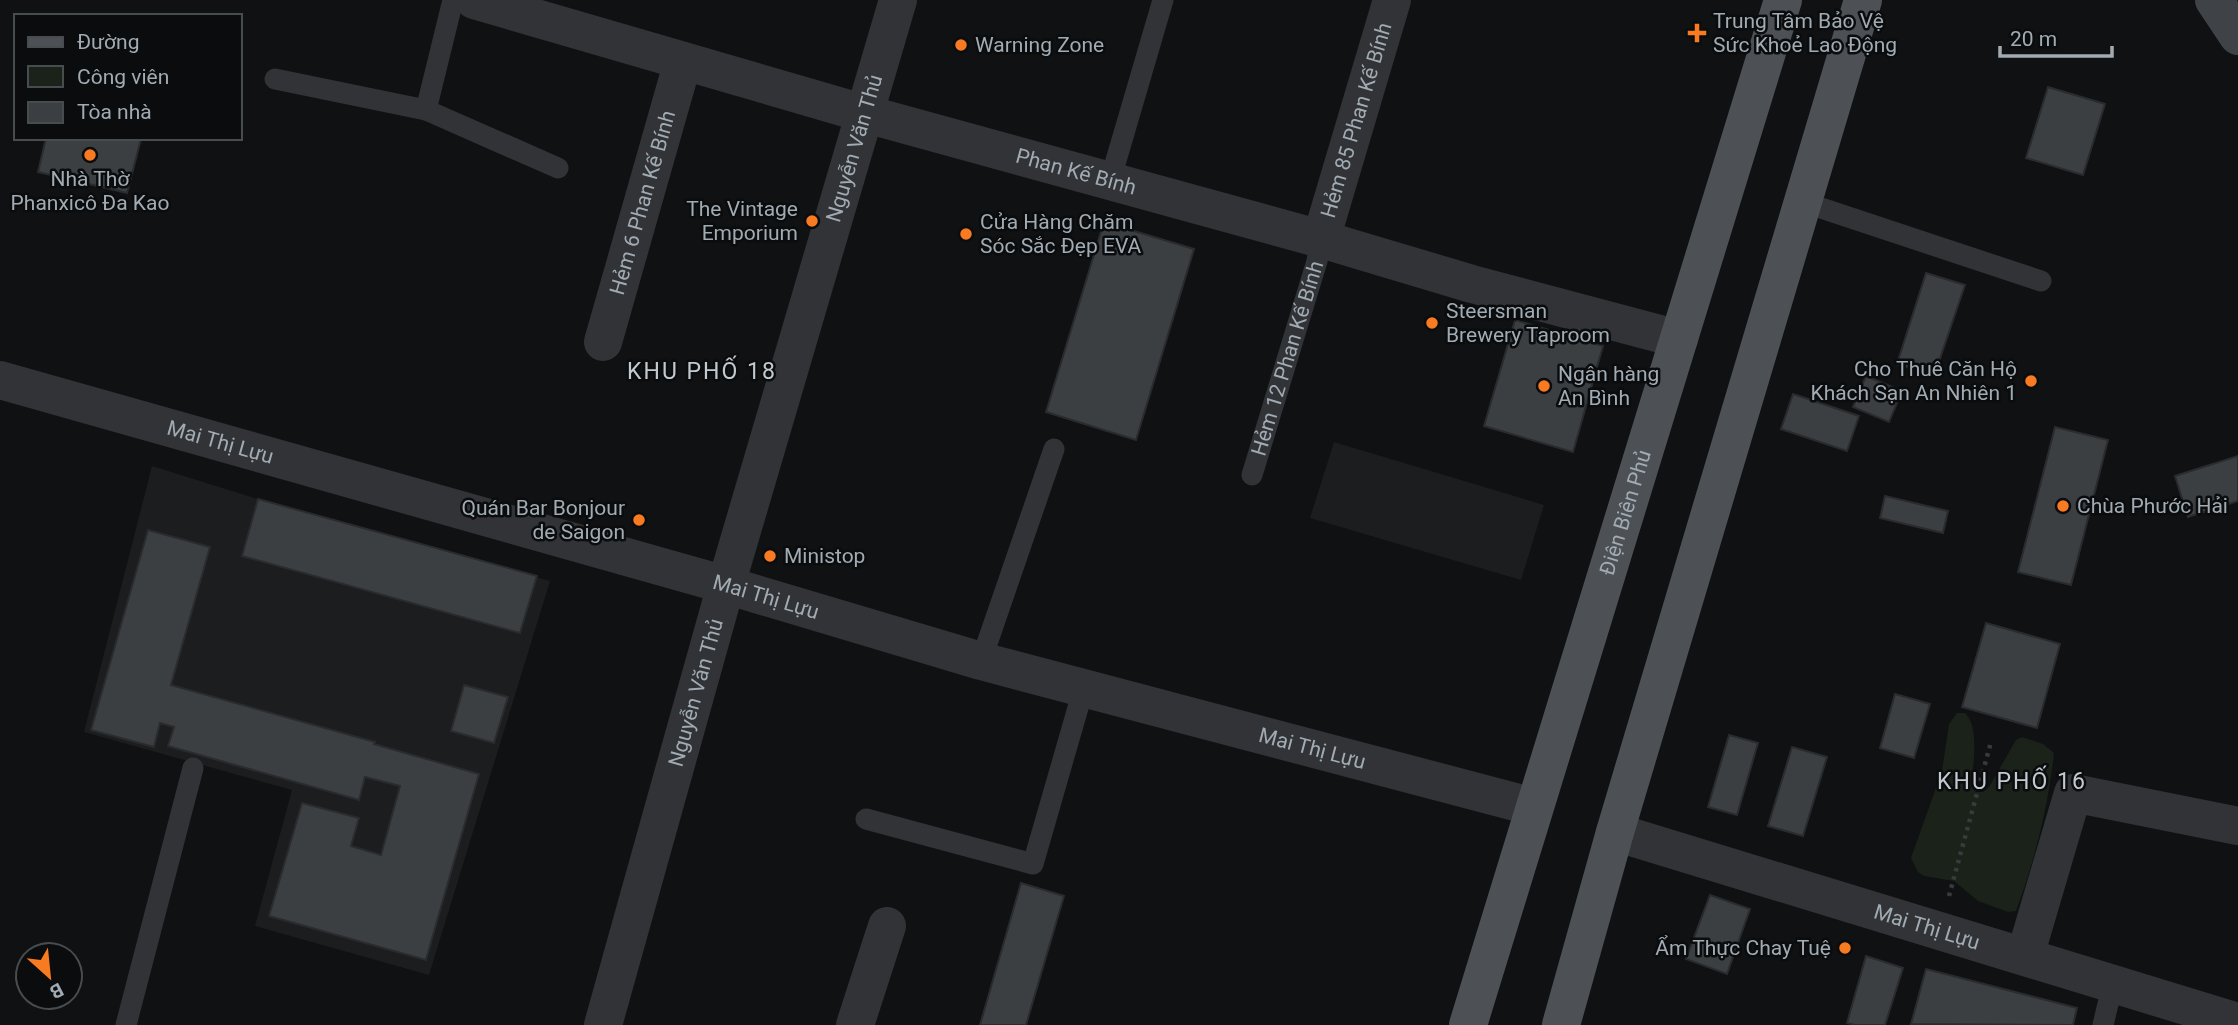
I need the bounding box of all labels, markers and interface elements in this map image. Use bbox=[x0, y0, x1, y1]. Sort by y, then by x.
place label: Trung Tâm Bảo Vệ Sức Khoẻ Lao Động bbox=[1713, 9, 1897, 57]
legend bbox=[14, 14, 242, 140]
scale bar bbox=[2000, 14, 2112, 58]
street label: Hẻm 85 Phan Kế Bính bbox=[1316, 20, 1397, 221]
marker: Trung Tâm Bảo Vệ Sức Khoẻ Lao Động bbox=[1687, 23, 1707, 43]
text: 20 m bbox=[2010, 27, 2057, 51]
text: Đường bbox=[77, 30, 139, 54]
place label: Warning Zone bbox=[975, 33, 1104, 57]
marker: Warning Zone bbox=[953, 37, 969, 53]
text: Công viên bbox=[77, 65, 169, 89]
street label: Nguyễn Văn Thủ bbox=[821, 72, 887, 225]
text: Tòa nhà bbox=[77, 100, 152, 124]
street label: Hẻm 6 Phan Kế Bính bbox=[605, 108, 680, 298]
street label: Phan Kế Bính bbox=[1013, 144, 1139, 200]
marker: Nhà Thờ Phanxicô Đa Kao bbox=[82, 147, 98, 163]
place label: Nhà Thờ Phanxicô Đa Kao bbox=[11, 167, 169, 215]
place label: The Vintage Emporium bbox=[686, 197, 798, 245]
place label: Cửa Hàng Chăm Sóc Sắc Đẹp EVA bbox=[980, 210, 1142, 258]
marker: The Vintage Emporium bbox=[804, 213, 820, 229]
marker: Cửa Hàng Chăm Sóc Sắc Đẹp EVA bbox=[958, 226, 974, 242]
street label: Hẻm 12 Phan Kế Bính bbox=[1247, 258, 1328, 459]
place label: Steersman Brewery Taproom bbox=[1446, 299, 1610, 347]
marker: Steersman Brewery Taproom bbox=[1424, 315, 1440, 331]
district label: KHU PHỐ 18 bbox=[627, 355, 777, 385]
place label: Cho Thuê Căn Hộ Khách Sạn An Nhiên 1 bbox=[1810, 357, 2017, 405]
place label: Ngân hàng An Bình bbox=[1558, 362, 1659, 410]
marker: Cho Thuê Căn Hộ Khách Sạn An Nhiên 1 bbox=[2023, 373, 2039, 389]
marker: Ngân hàng An Bình bbox=[1536, 378, 1552, 394]
street label: Mai Thị Lựu bbox=[164, 416, 276, 469]
street label: Ðiện Biên Phủ bbox=[1595, 447, 1656, 578]
place label: Chùa Phước Hải bbox=[2077, 494, 2228, 518]
place label: Quán Bar Bonjour de Saigon bbox=[462, 496, 625, 544]
marker: Chùa Phước Hải bbox=[2055, 498, 2071, 514]
marker: Quán Bar Bonjour de Saigon bbox=[631, 512, 647, 528]
place label: Ministop bbox=[784, 544, 865, 568]
marker: Ministop bbox=[762, 548, 778, 564]
street label: Mai Thị Lựu bbox=[710, 570, 822, 624]
street label: Nguyễn Văn Thủ bbox=[664, 616, 728, 769]
street label: Mai Thị Lựu bbox=[1256, 723, 1368, 774]
district label: KHU PHỐ 16 bbox=[1937, 765, 2087, 795]
street label: Mai Thị Lựu bbox=[1871, 900, 1983, 955]
place label: Ẩm Thực Chay Tuệ bbox=[1655, 935, 1831, 960]
marker: Ẩm Thực Chay Tuệ bbox=[1837, 940, 1853, 956]
north arrow bbox=[14, 941, 84, 1011]
text: B bbox=[46, 978, 67, 1004]

